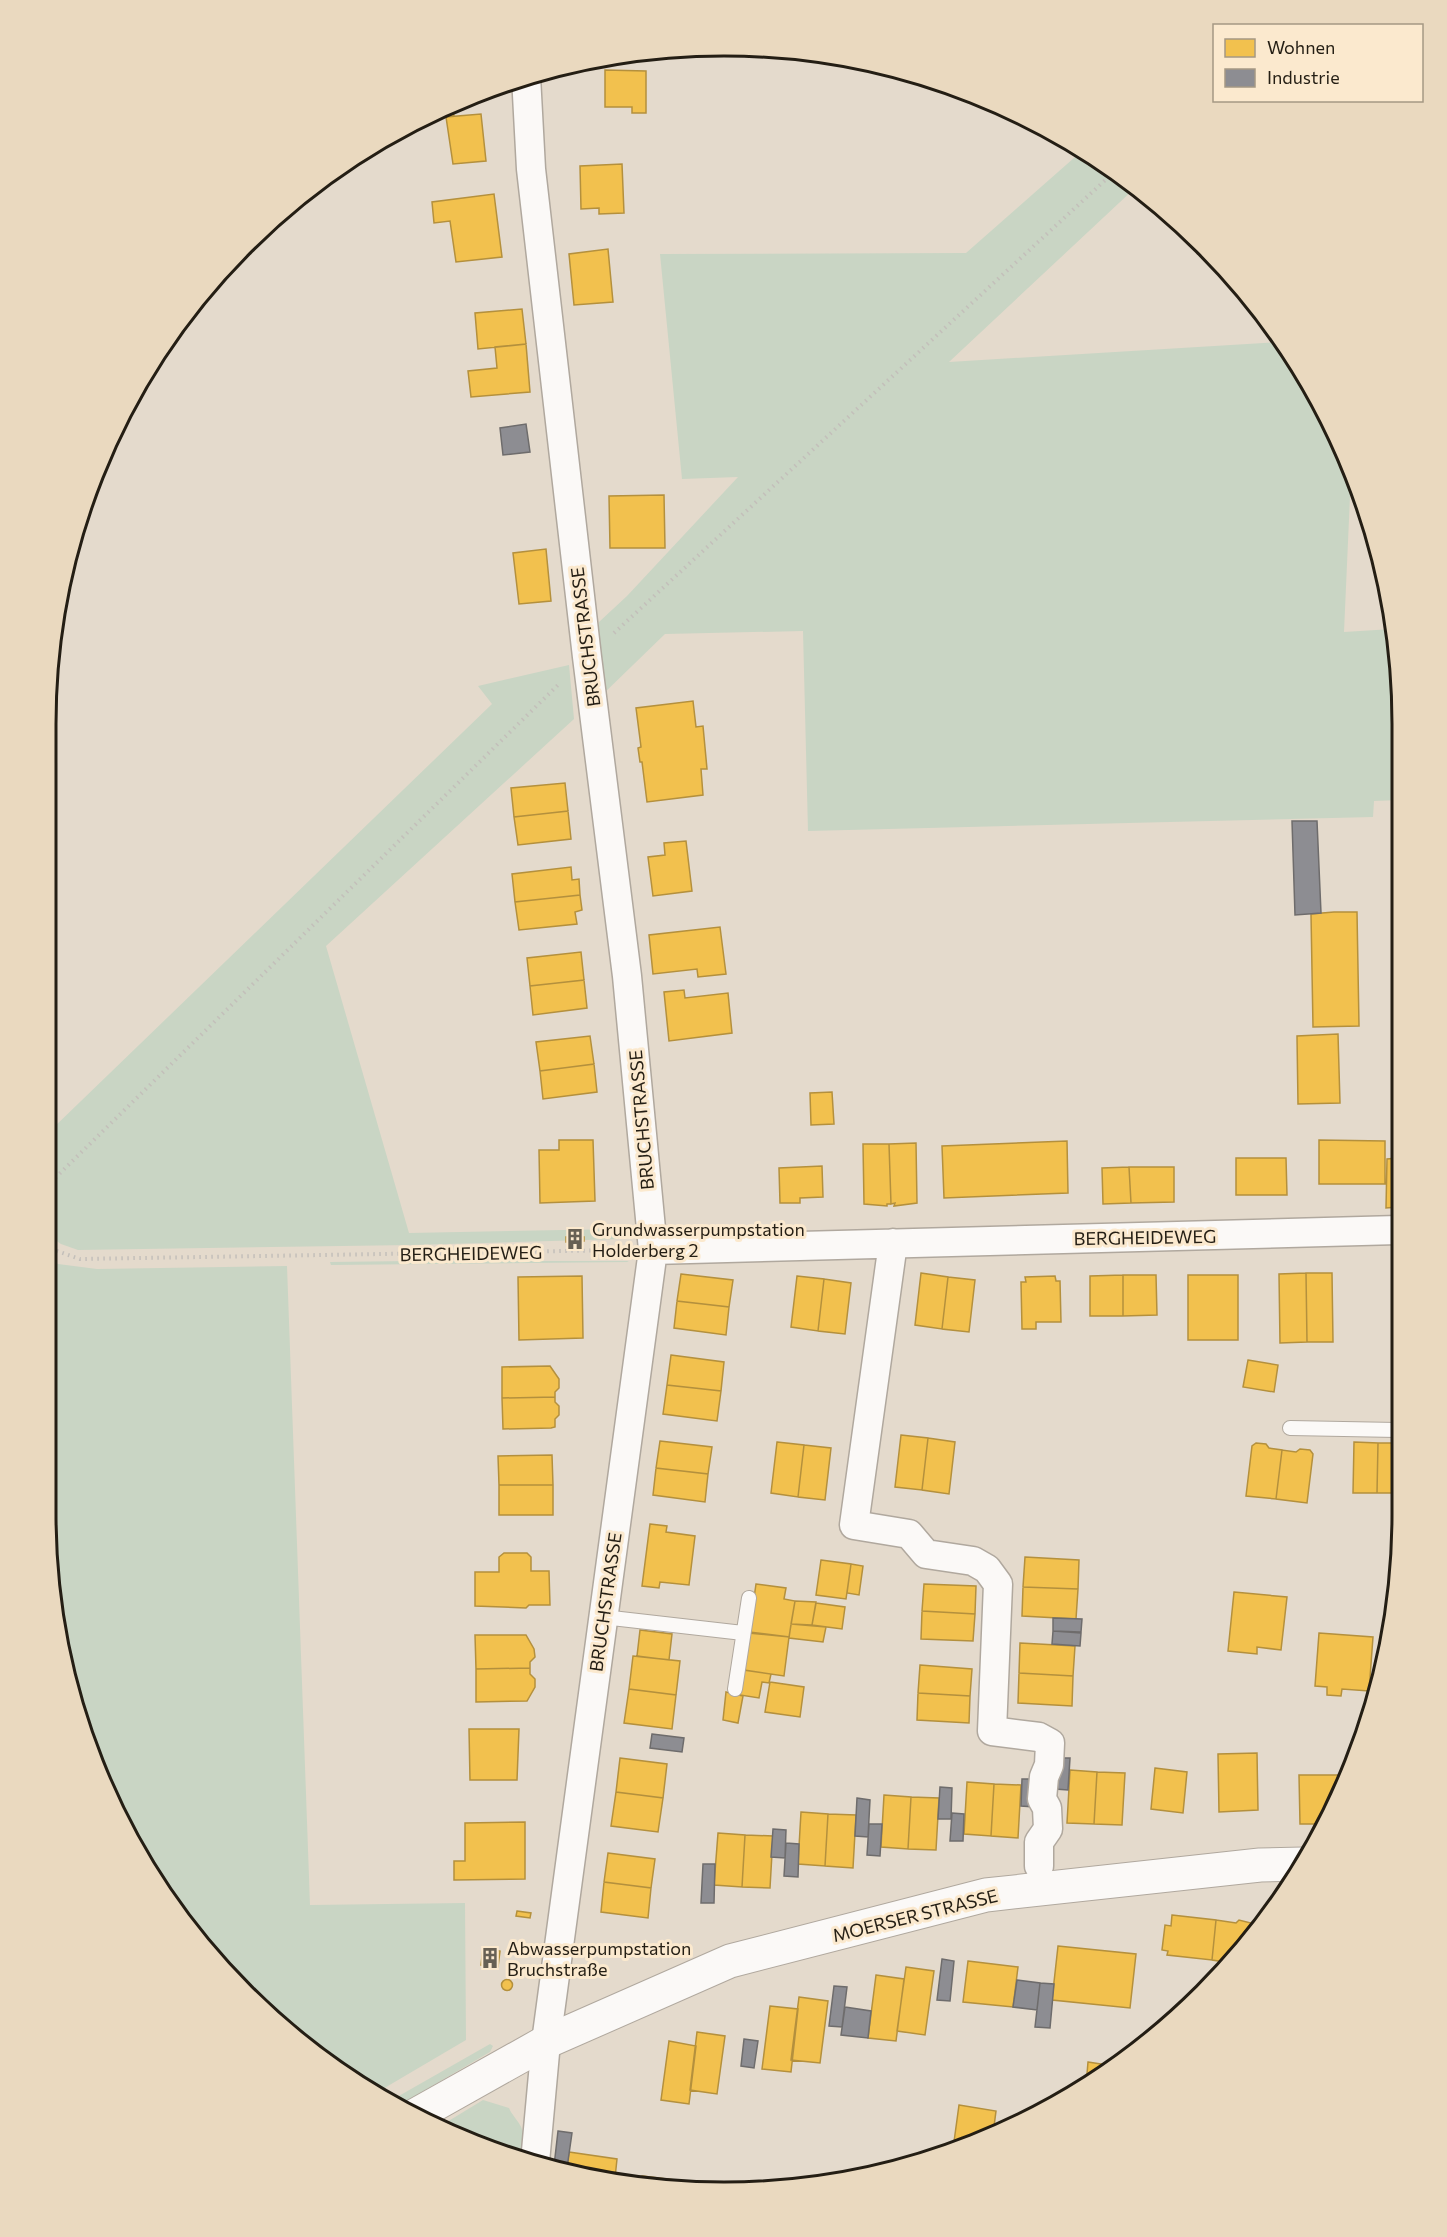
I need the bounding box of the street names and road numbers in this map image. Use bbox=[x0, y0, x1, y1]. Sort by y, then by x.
street label: BRUCHSTRASSE bbox=[566, 566, 604, 708]
street label: BRUCHSTRASSE bbox=[624, 1049, 658, 1191]
street label: BERGHEIDEWEG bbox=[1073, 1225, 1217, 1249]
street label: BERGHEIDEWEG bbox=[399, 1241, 543, 1265]
street label: BRUCHSTRASSE bbox=[584, 1531, 626, 1673]
street label: MOERSER STRASSE bbox=[830, 1884, 1000, 1946]

